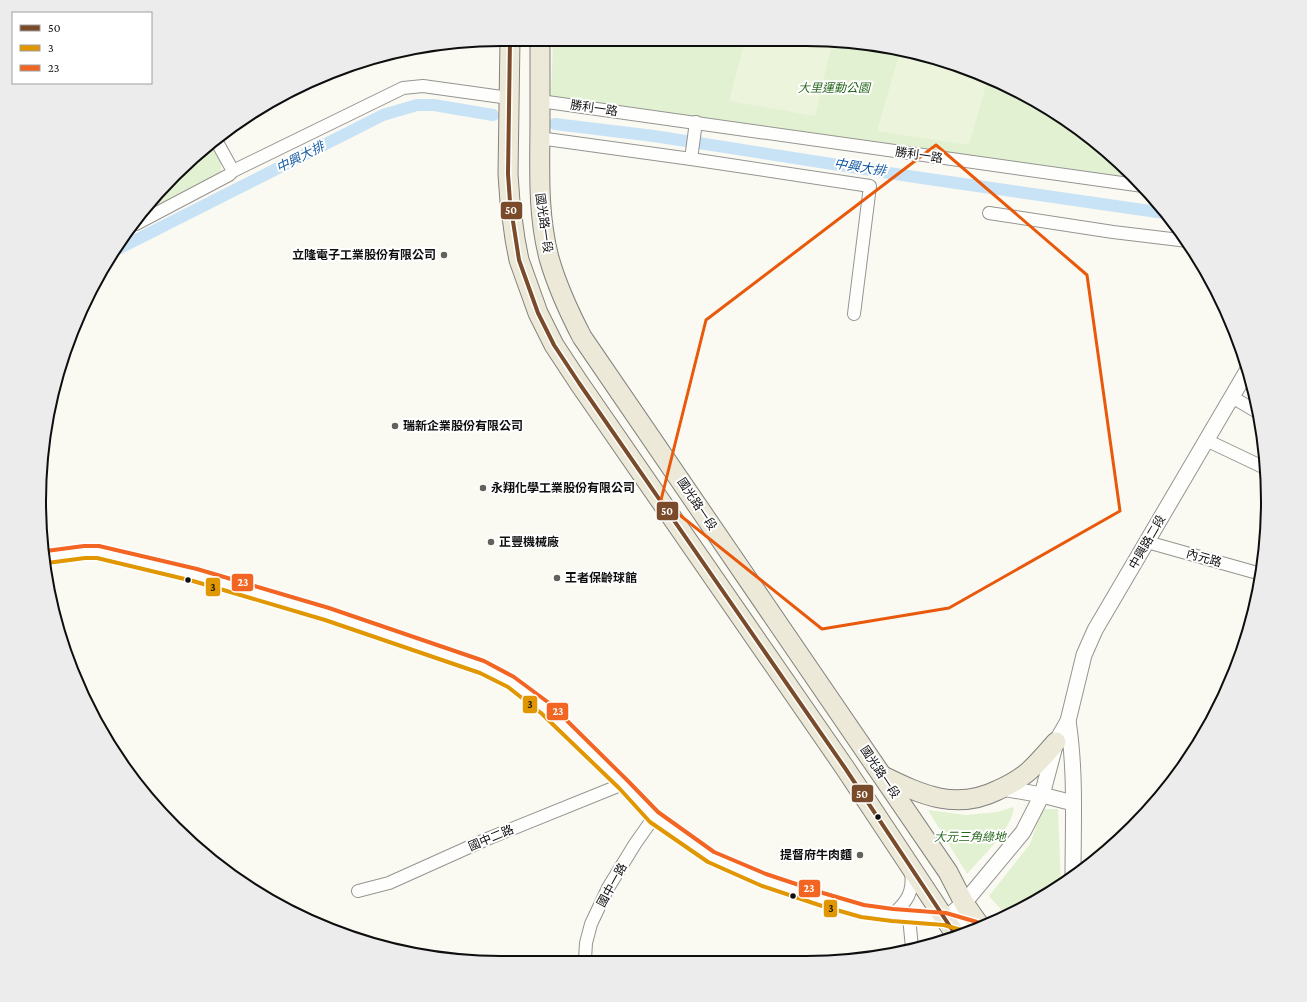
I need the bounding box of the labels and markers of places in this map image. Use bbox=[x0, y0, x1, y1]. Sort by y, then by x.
place label: 立隆電子工業股份有限公司 bbox=[292, 248, 436, 262]
marker: 立隆電子工業股份有限公司 bbox=[439, 250, 449, 260]
place label: 瑞新企業股份有限公司 bbox=[403, 419, 523, 433]
marker: 瑞新企業股份有限公司 bbox=[390, 421, 400, 431]
place label: 永翔化學工業股份有限公司 bbox=[491, 481, 635, 495]
marker: 永翔化學工業股份有限公司 bbox=[478, 483, 488, 493]
place label: 正豐機械廠 bbox=[499, 535, 559, 549]
marker: 正豐機械廠 bbox=[486, 537, 496, 547]
place label: 王者保齡球館 bbox=[565, 571, 637, 585]
marker: 王者保齡球館 bbox=[552, 573, 562, 583]
unlabelled marker bbox=[183, 575, 193, 585]
unlabelled marker bbox=[873, 812, 883, 822]
place label: 提督府牛肉麵 bbox=[780, 848, 852, 862]
marker: 提督府牛肉麵 bbox=[855, 850, 865, 860]
unlabelled marker bbox=[788, 891, 798, 901]

